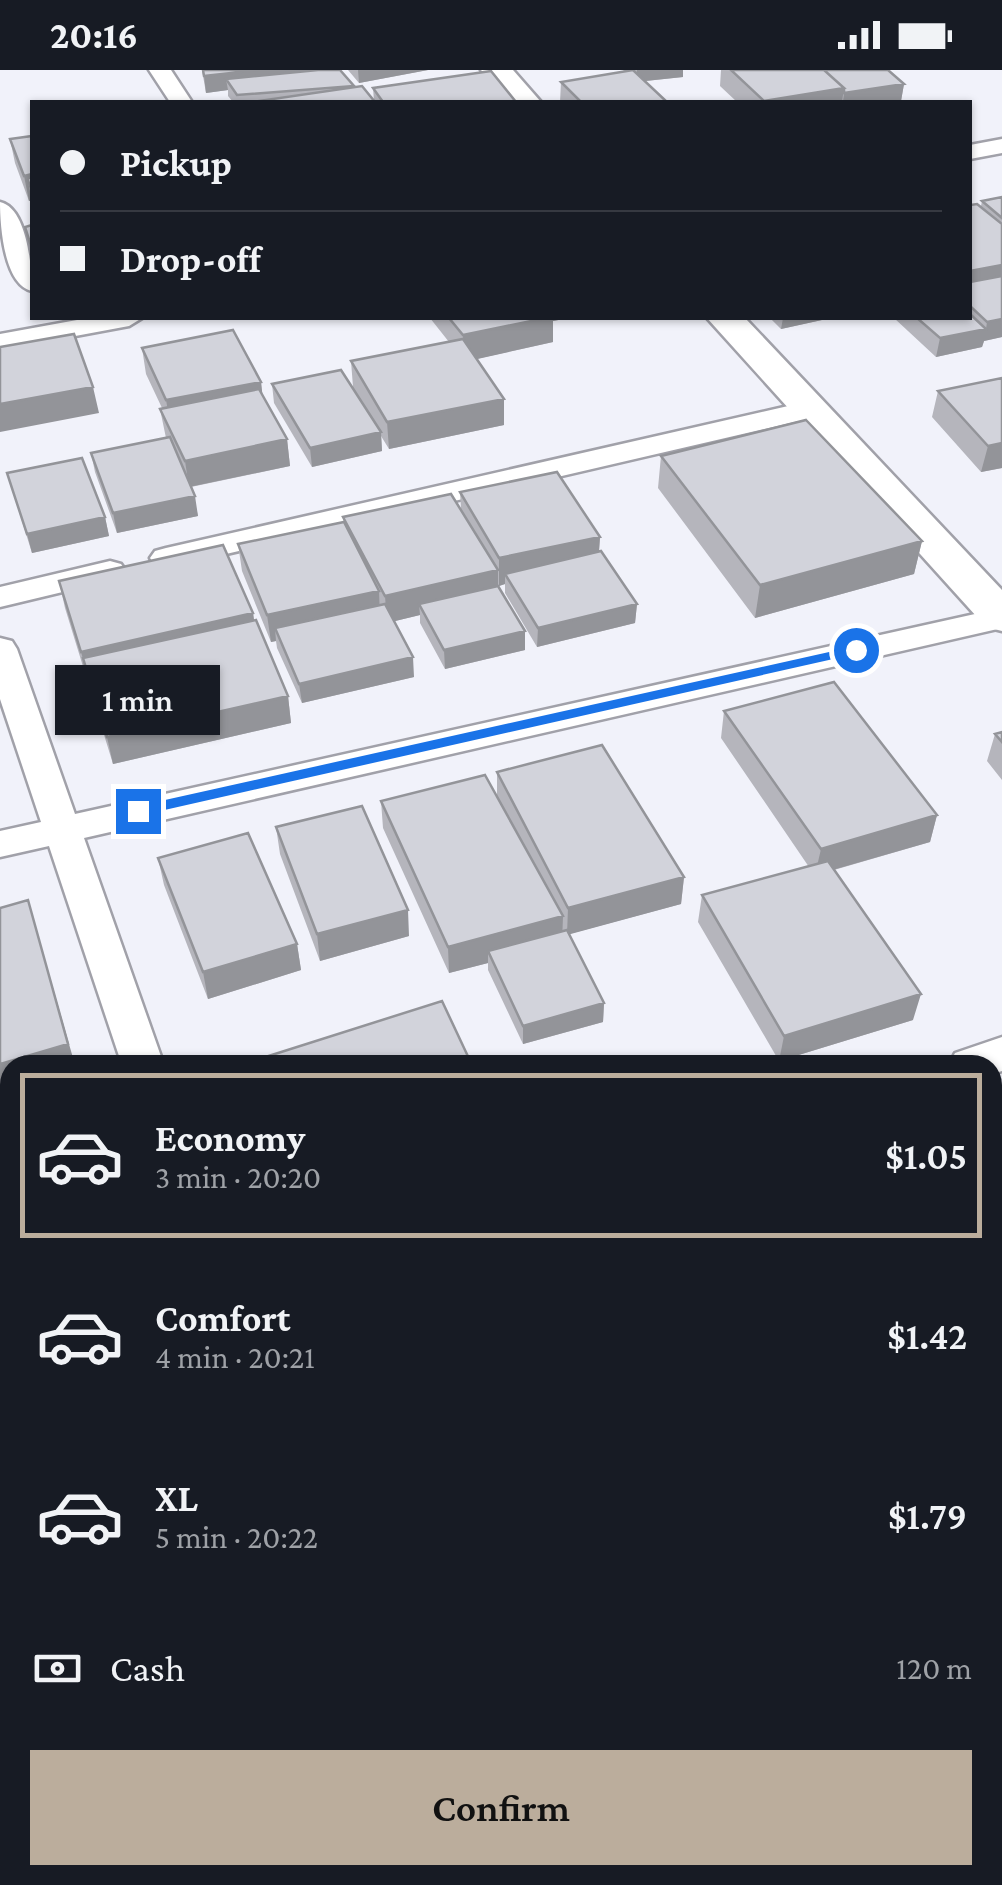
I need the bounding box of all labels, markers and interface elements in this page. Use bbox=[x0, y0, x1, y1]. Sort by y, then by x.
text: 20:16 bbox=[50, 14, 138, 56]
text: Pickup bbox=[120, 142, 232, 184]
text: Drop-off bbox=[120, 238, 261, 280]
route start bbox=[834, 628, 879, 673]
callout: 1 min bbox=[56, 666, 220, 736]
text: 1 min bbox=[102, 682, 173, 718]
route end bbox=[116, 789, 161, 834]
icon: car bbox=[35, 1111, 125, 1201]
text: Economy bbox=[155, 1117, 305, 1159]
text: $1.05 bbox=[885, 1135, 967, 1177]
text: 3 min · 20:20 bbox=[155, 1159, 321, 1195]
icon: car bbox=[35, 1291, 125, 1381]
text: Comfort bbox=[155, 1297, 291, 1339]
text: $1.42 bbox=[887, 1315, 967, 1357]
text: 4 min · 20:21 bbox=[155, 1339, 315, 1375]
icon: car bbox=[35, 1471, 125, 1561]
text: XL bbox=[155, 1477, 198, 1519]
text: $1.79 bbox=[888, 1495, 967, 1537]
text: 5 min · 20:22 bbox=[155, 1519, 318, 1555]
icon: cash bbox=[30, 1641, 85, 1696]
text: Cash bbox=[110, 1647, 185, 1689]
text: 120 m bbox=[896, 1650, 972, 1686]
button: Confirm bbox=[30, 1750, 972, 1865]

